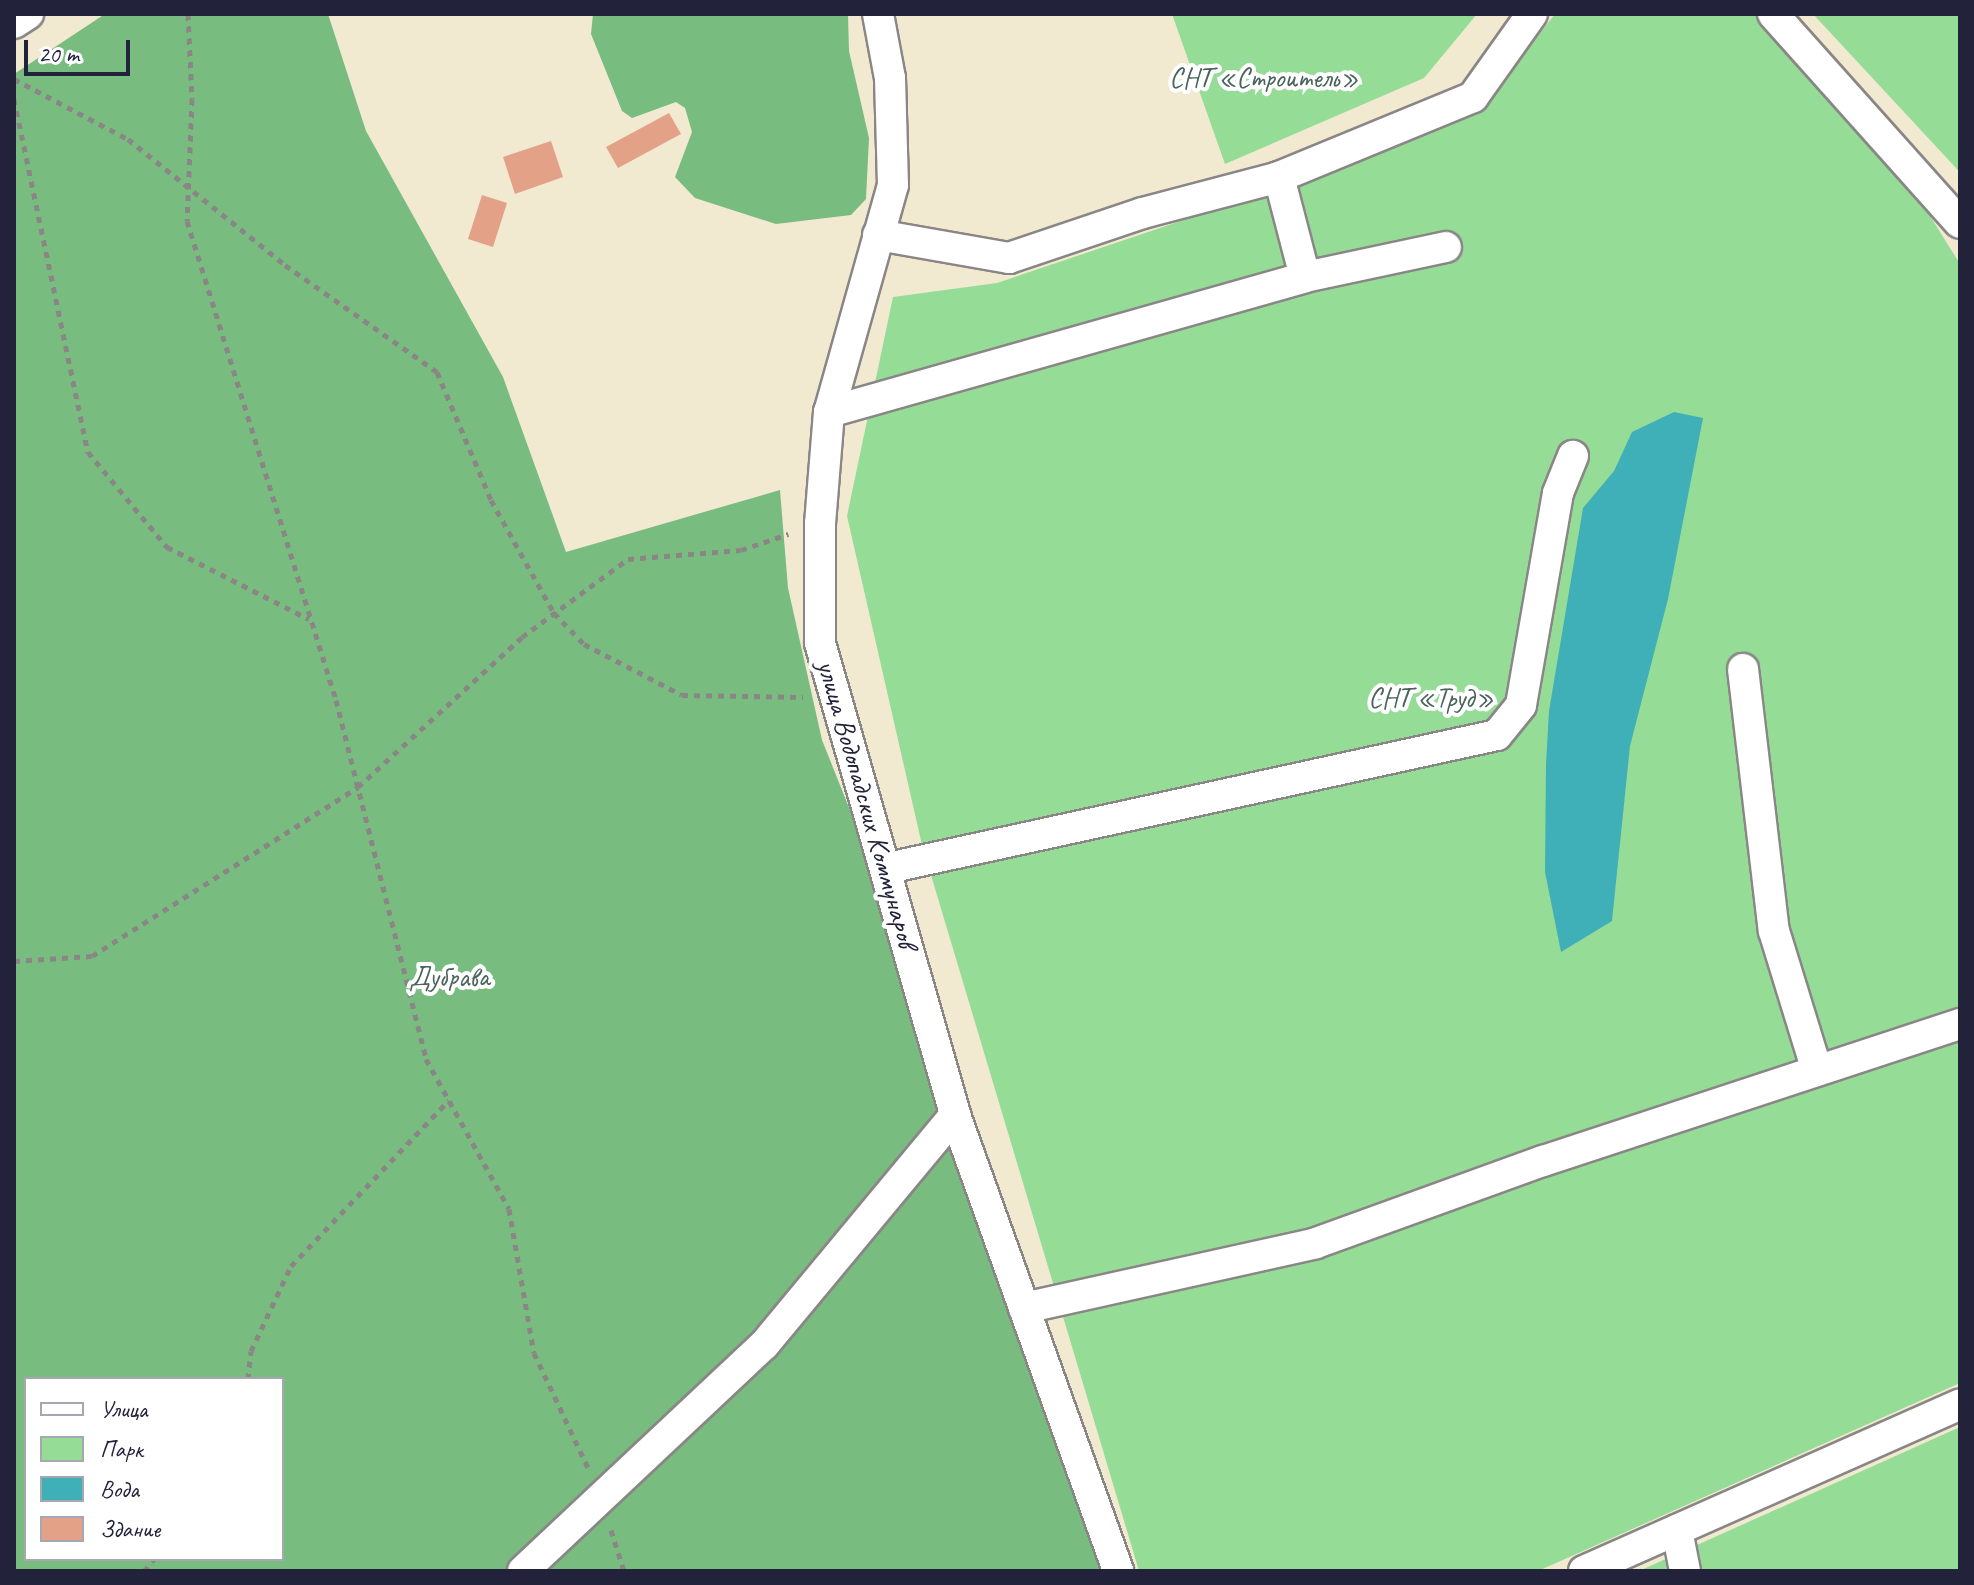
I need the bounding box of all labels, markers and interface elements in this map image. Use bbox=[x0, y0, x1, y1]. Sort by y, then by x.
scale bar bbox=[28, 24, 134, 74]
text: 20 m bbox=[38, 39, 79, 69]
park label: СНТ «Строитель» bbox=[1169, 61, 1359, 95]
street label: улица Водопадских Коммунаров bbox=[810, 656, 924, 952]
park label: СНТ «Труд» bbox=[1368, 681, 1494, 715]
park label: Дубрава bbox=[409, 960, 489, 994]
legend bbox=[24, 1377, 284, 1561]
text: Улица bbox=[100, 1394, 148, 1424]
text: Парк bbox=[100, 1434, 143, 1464]
text: Вода bbox=[100, 1474, 139, 1504]
text: Здание bbox=[100, 1514, 160, 1544]

